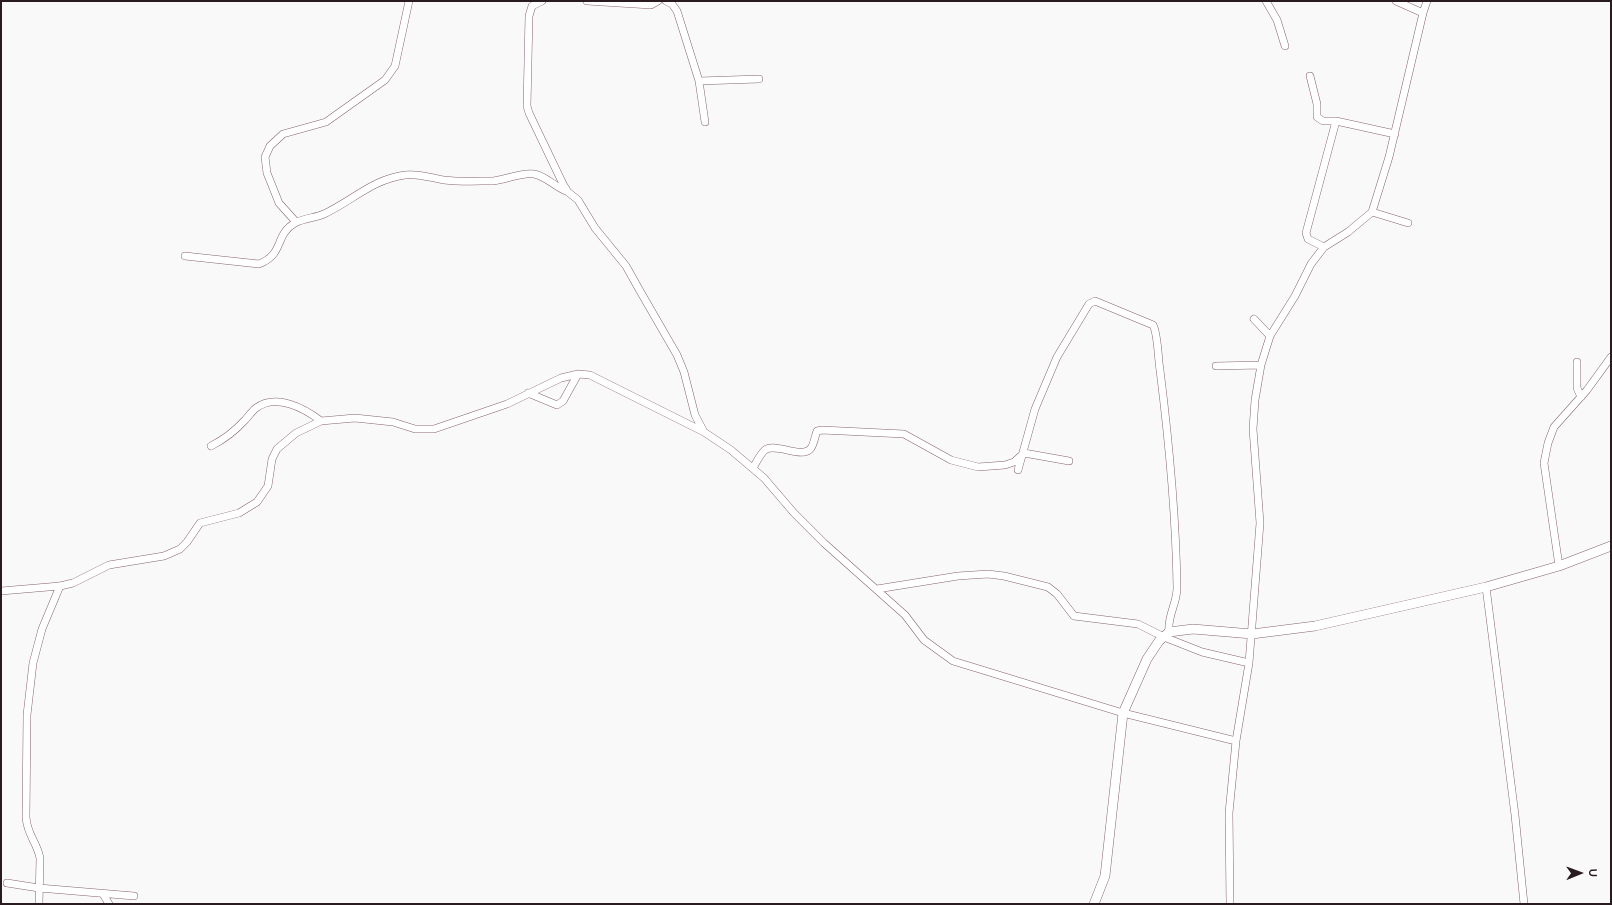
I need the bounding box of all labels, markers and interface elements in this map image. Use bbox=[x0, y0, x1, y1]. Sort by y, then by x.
north arrow bbox=[1560, 853, 1600, 893]
text: U bbox=[1586, 869, 1599, 877]

